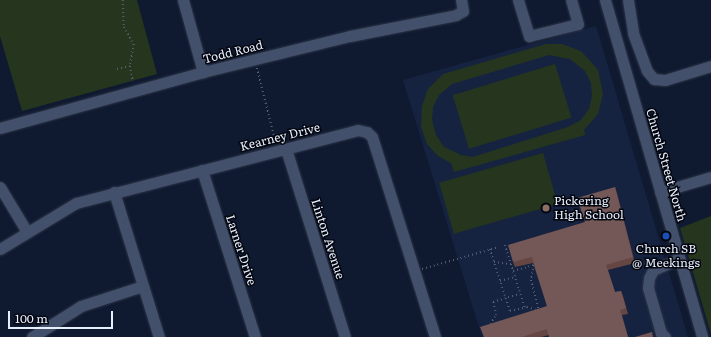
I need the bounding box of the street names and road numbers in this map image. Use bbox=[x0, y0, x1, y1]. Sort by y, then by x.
street label: Todd Road bbox=[202, 38, 264, 66]
street label: Church Street North bbox=[643, 107, 689, 223]
street label: Kearney Drive bbox=[239, 120, 321, 154]
street label: Linton Avenue bbox=[308, 197, 348, 281]
street label: Larner Drive bbox=[223, 213, 259, 287]

